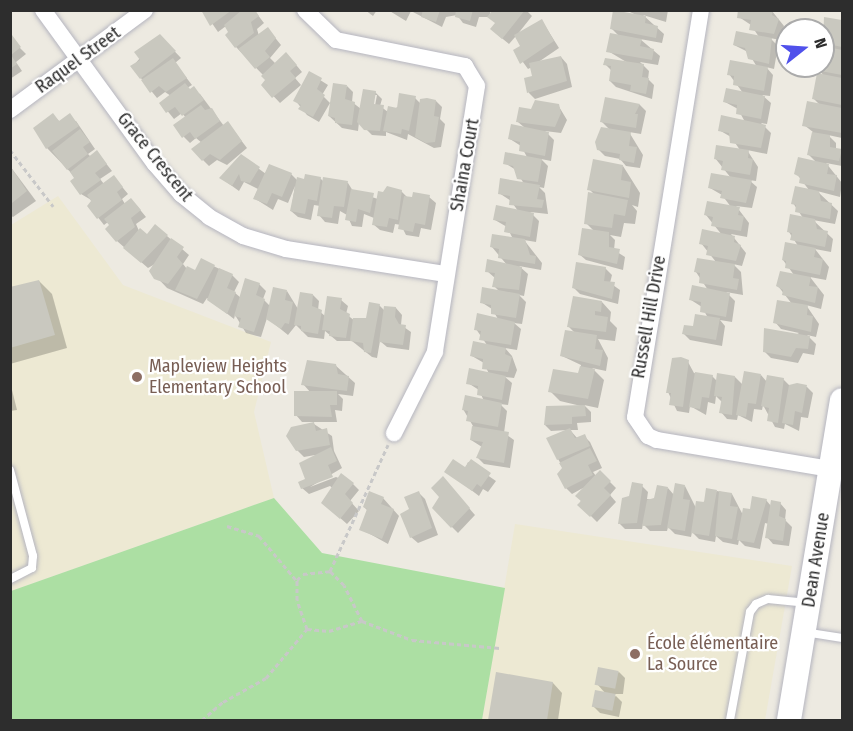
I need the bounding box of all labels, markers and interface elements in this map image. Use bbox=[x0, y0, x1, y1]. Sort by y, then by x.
north arrow bbox=[775, 18, 835, 78]
street label: Raquel Street bbox=[31, 22, 125, 98]
text: N bbox=[810, 36, 831, 51]
street label: Grace Crescent bbox=[113, 108, 197, 206]
street label: Shaina Court bbox=[446, 117, 484, 213]
street label: Russell Hill Drive bbox=[628, 254, 670, 380]
place label: Mapleview Heights Elementary School bbox=[149, 356, 287, 398]
marker: Mapleview Heights Elementary School bbox=[130, 370, 144, 384]
street label: Dean Avenue bbox=[798, 511, 834, 609]
place label: École élémentaire La Source bbox=[647, 633, 778, 676]
marker: École élémentaire La Source bbox=[628, 647, 642, 661]

